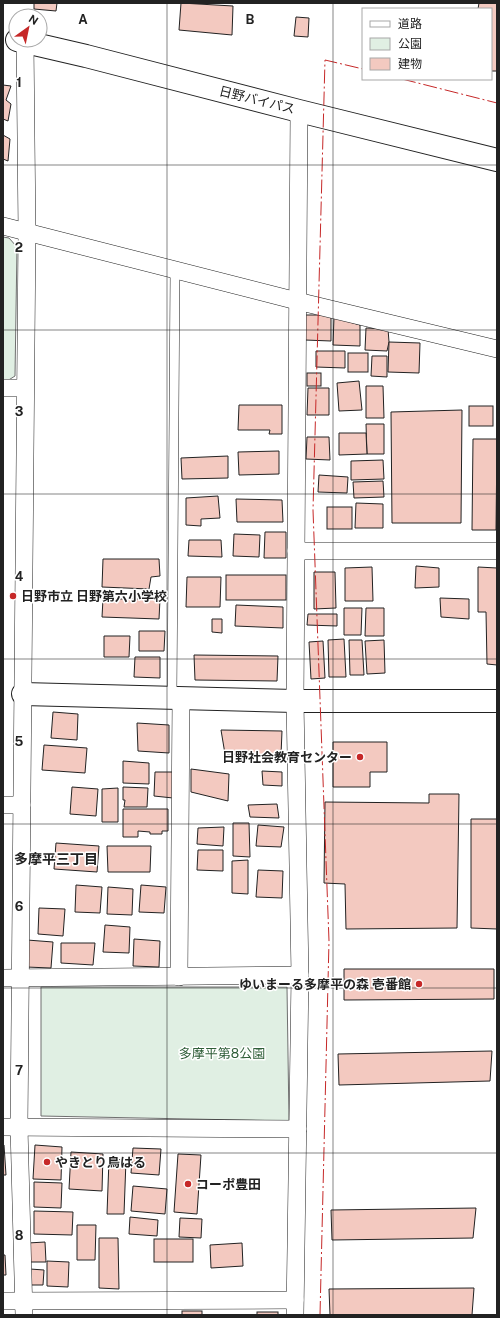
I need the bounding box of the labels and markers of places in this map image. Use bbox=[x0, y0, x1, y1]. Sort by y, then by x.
place label: 日野市立 日野第六小学校 bbox=[21, 589, 167, 604]
marker: 日野市立 日野第六小学校 bbox=[8, 591, 18, 601]
place label: 日野社会教育センター bbox=[222, 750, 352, 765]
marker: 日野社会教育センター bbox=[355, 752, 365, 762]
place label: ゆいまーる多摩平の森 壱番館 bbox=[239, 977, 411, 992]
marker: ゆいまーる多摩平の森 壱番館 bbox=[414, 979, 424, 989]
place label: やきとり鳥はる bbox=[55, 1155, 146, 1170]
marker: やきとり鳥はる bbox=[42, 1157, 52, 1167]
place label: コーポ豊田 bbox=[196, 1177, 261, 1192]
marker: コーポ豊田 bbox=[183, 1179, 193, 1189]

